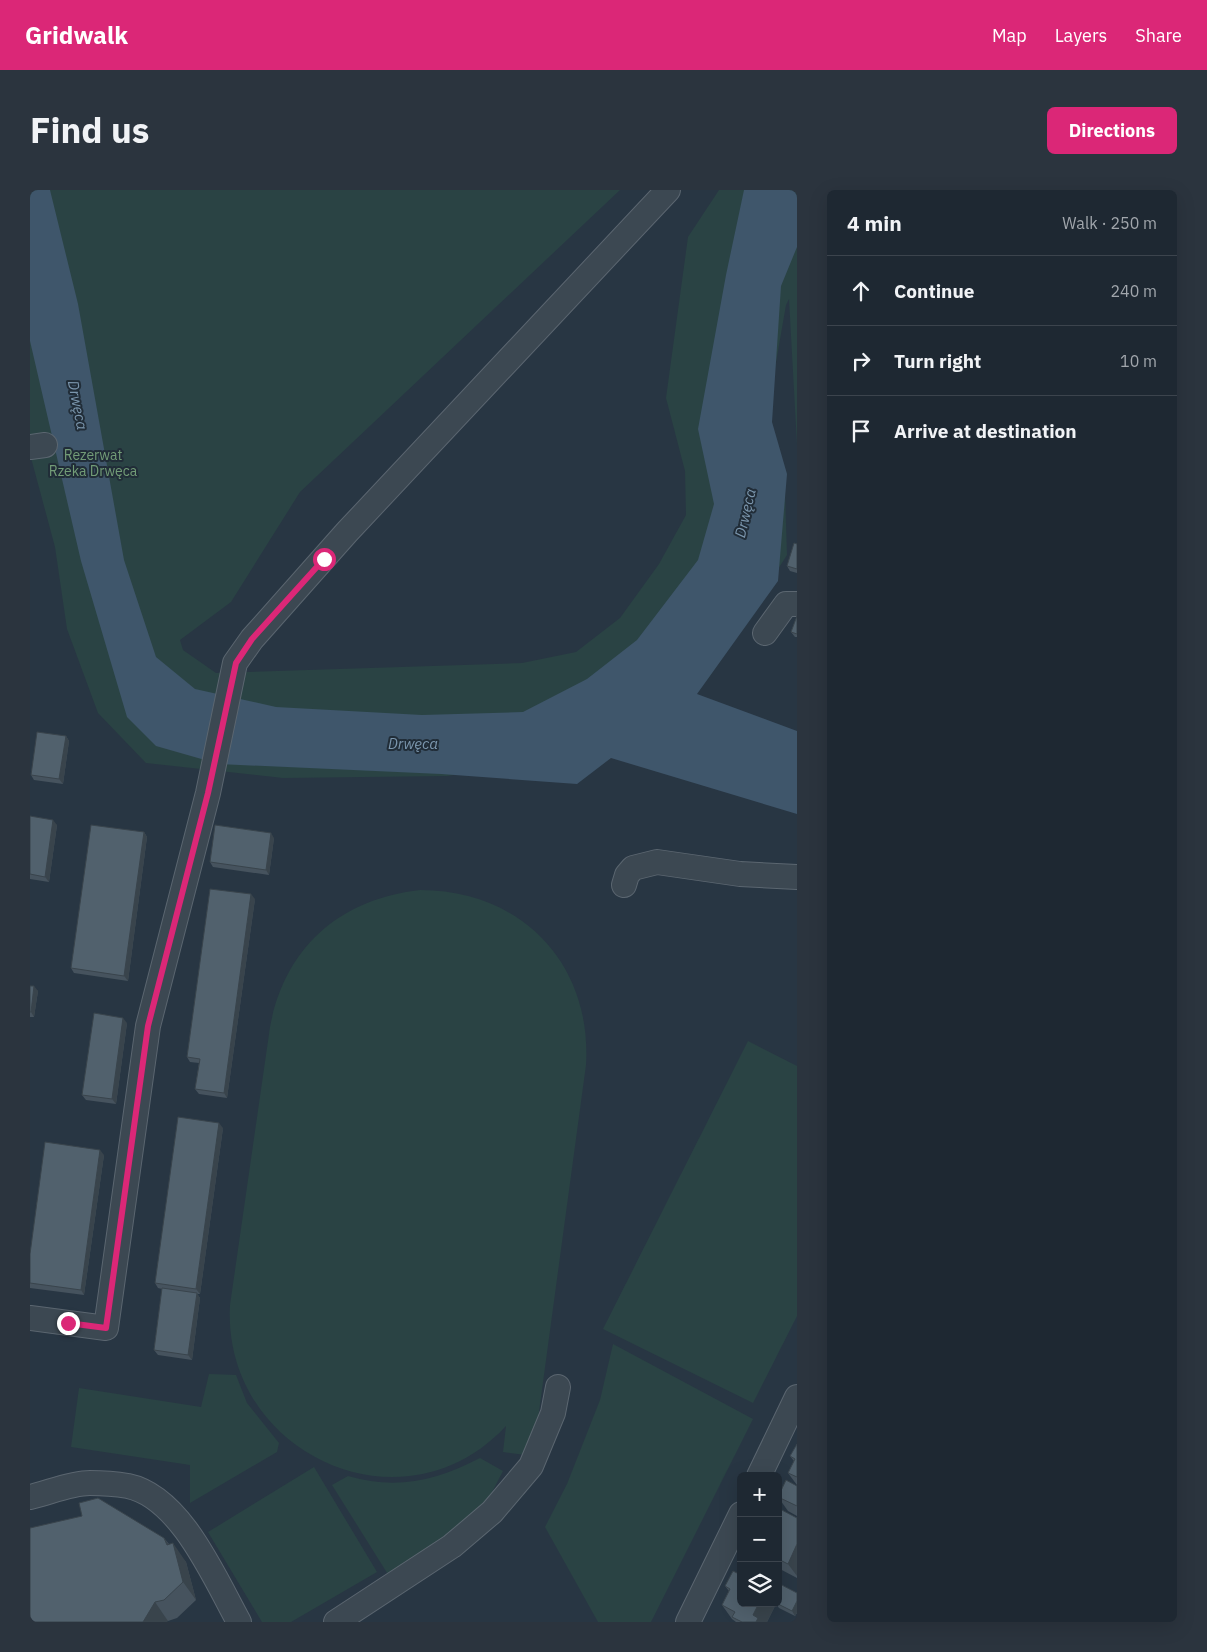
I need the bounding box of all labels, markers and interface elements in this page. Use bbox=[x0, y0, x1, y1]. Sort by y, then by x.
text: Gridwalk bbox=[25, 19, 128, 51]
text: Map bbox=[992, 24, 1027, 47]
text: Layers bbox=[1055, 24, 1107, 47]
text: Share bbox=[1135, 24, 1182, 47]
text: Find us bbox=[30, 107, 149, 153]
button: Directions bbox=[1047, 107, 1177, 154]
text: 4 min bbox=[847, 209, 902, 237]
text: Walk · 250 m bbox=[1062, 213, 1157, 233]
icon: ahead bbox=[847, 277, 875, 305]
text: Continue bbox=[894, 279, 974, 303]
text: 240 m bbox=[1110, 281, 1157, 301]
icon: right bbox=[847, 347, 875, 375]
text: Turn right bbox=[894, 349, 981, 373]
text: 10 m bbox=[1120, 351, 1157, 371]
water label: Drwęca bbox=[64, 379, 92, 431]
icon: arrive bbox=[847, 417, 875, 445]
text: Arrive at destination bbox=[894, 419, 1077, 443]
park label: Rezerwat Rzeka Drwęca bbox=[49, 446, 138, 480]
water label: Drwęca bbox=[730, 486, 760, 539]
route start bbox=[313, 548, 336, 571]
water label: Drwęca bbox=[388, 734, 438, 753]
route end bbox=[57, 1312, 80, 1335]
map controls bbox=[737, 1472, 782, 1607]
button: + bbox=[737, 1472, 782, 1517]
button: − bbox=[737, 1517, 782, 1562]
button: layers bbox=[737, 1562, 782, 1607]

